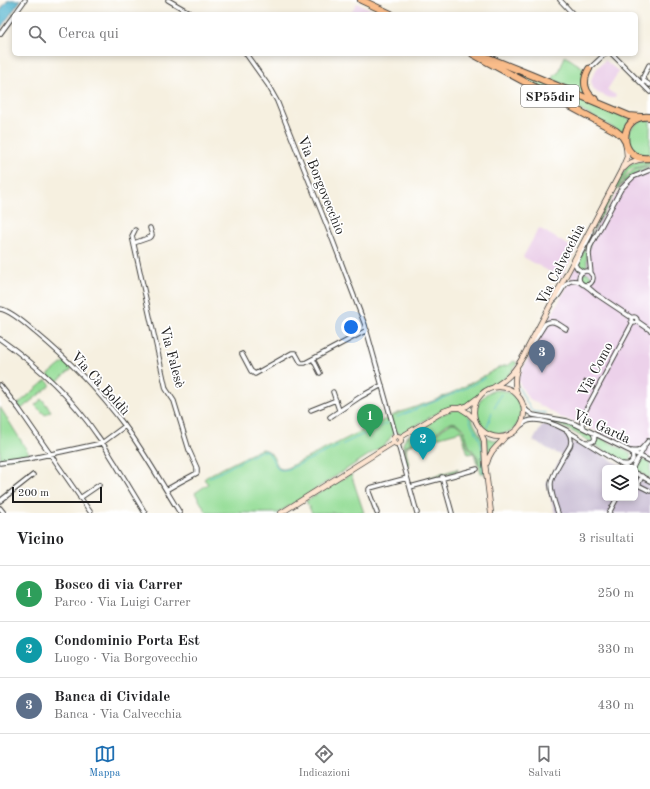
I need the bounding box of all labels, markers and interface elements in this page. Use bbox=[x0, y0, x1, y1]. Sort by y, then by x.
search box bbox=[12, 12, 638, 56]
icon: search bbox=[26, 23, 48, 45]
text: Cerca qui bbox=[58, 27, 119, 42]
road number: SP55dir bbox=[521, 85, 579, 107]
street label: Via Borgovecchio bbox=[295, 134, 347, 237]
street label: Via Calvecchia bbox=[535, 222, 587, 307]
your location bbox=[341, 317, 361, 337]
street label: Via Falesè bbox=[157, 325, 187, 390]
pin: 3 bbox=[529, 340, 555, 373]
street label: Via Como bbox=[576, 340, 616, 399]
street label: Via Cà Boldù bbox=[68, 349, 133, 419]
pin: 1 bbox=[357, 404, 383, 437]
street label: Via Garda bbox=[571, 408, 633, 446]
pin: 2 bbox=[410, 427, 436, 460]
map controls bbox=[602, 465, 638, 501]
button: layers bbox=[602, 465, 638, 501]
scale bar bbox=[12, 485, 102, 504]
text: 200 m bbox=[18, 488, 49, 499]
text: Vicino bbox=[16, 531, 64, 548]
text: 3 risultati bbox=[579, 532, 634, 545]
text: Bosco di via Carrer bbox=[54, 578, 183, 593]
text: 1 bbox=[25, 587, 33, 600]
text: 250 m bbox=[597, 587, 634, 600]
text: Parco · Via Luigi Carrer bbox=[54, 596, 191, 609]
text: Condominio Porta Est bbox=[54, 634, 200, 649]
text: 2 bbox=[25, 643, 33, 656]
text: 330 m bbox=[597, 643, 634, 656]
text: Luogo · Via Borgovecchio bbox=[54, 652, 198, 665]
text: Banca di Cividale bbox=[54, 690, 170, 705]
text: 3 bbox=[25, 699, 33, 712]
text: 430 m bbox=[597, 699, 634, 712]
text: Banca · Via Calvecchia bbox=[54, 708, 182, 721]
tab: Mappa bbox=[89, 743, 121, 781]
tab: Indicazioni bbox=[299, 743, 350, 781]
tab: Salvati bbox=[528, 743, 561, 781]

